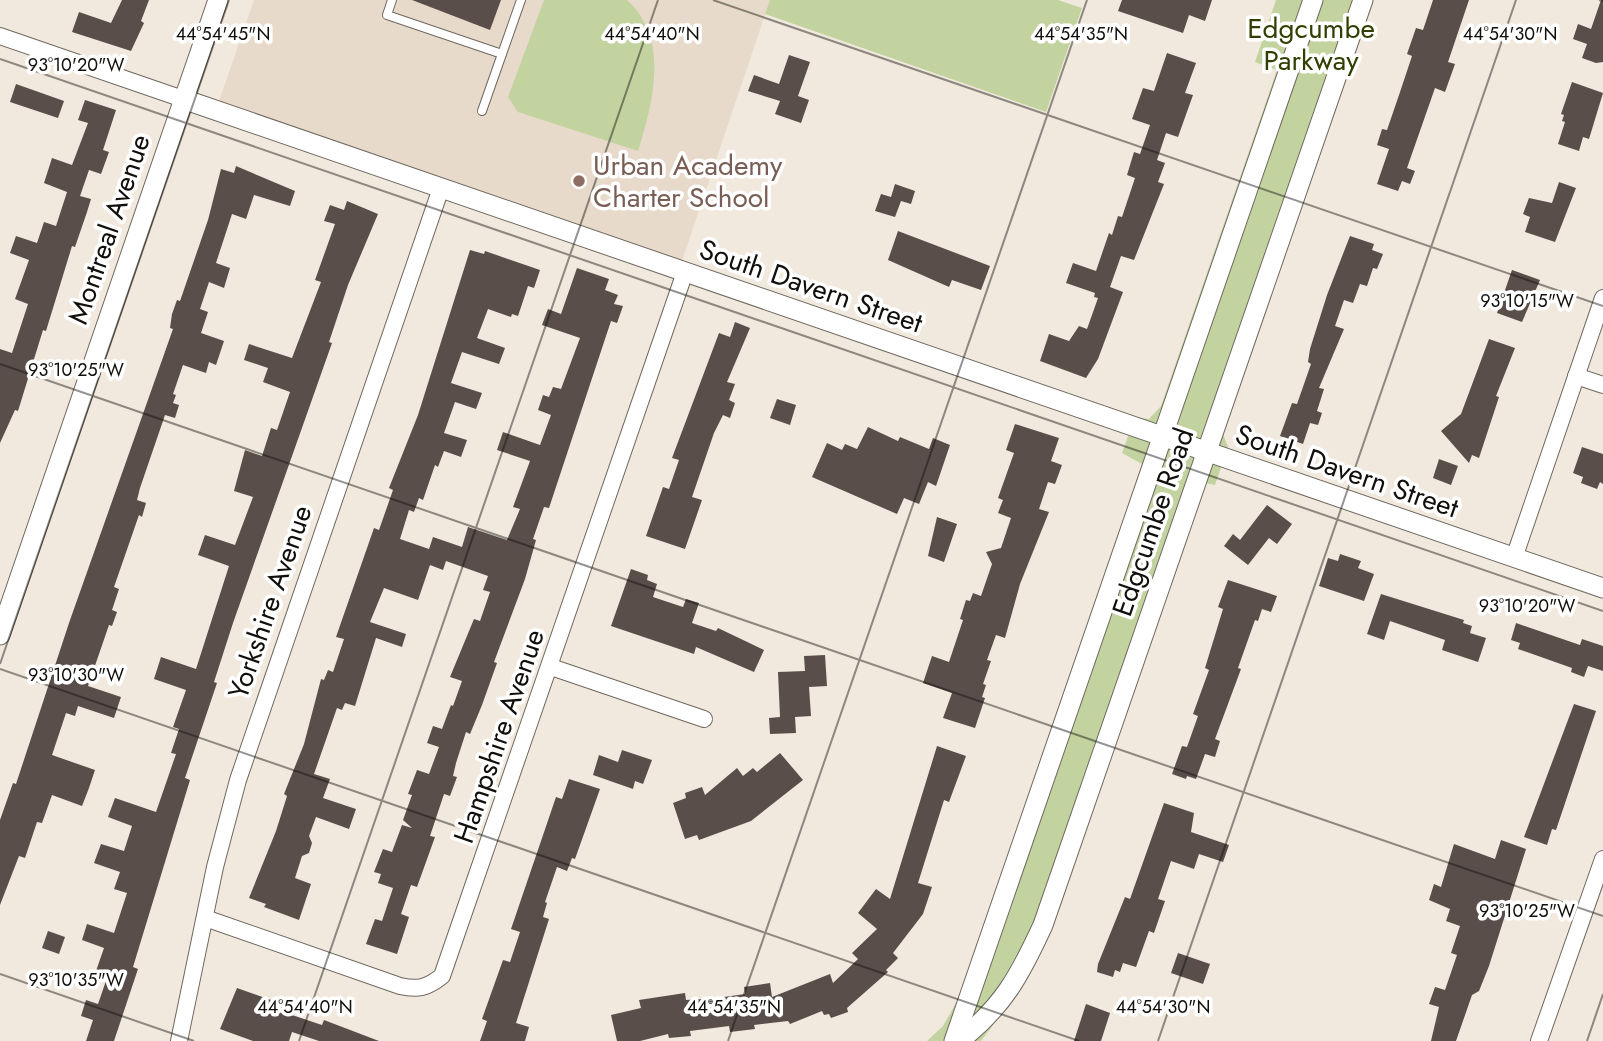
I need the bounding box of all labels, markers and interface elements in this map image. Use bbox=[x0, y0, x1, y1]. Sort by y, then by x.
park label: Edgcumbe Parkway bbox=[1247, 8, 1375, 81]
text: 44°54'45"N bbox=[176, 21, 270, 47]
text: 44°54'40"N bbox=[604, 21, 700, 47]
text: 44°54'35"N bbox=[1034, 21, 1128, 47]
text: 44°54'30"N bbox=[1463, 21, 1557, 47]
text: 93°10'20"W bbox=[28, 52, 124, 78]
street label: Montreal Avenue bbox=[57, 128, 161, 330]
place label: Urban Academy Charter School bbox=[593, 145, 783, 218]
marker: Urban Academy Charter School bbox=[571, 173, 587, 189]
street label: South Davern Street bbox=[694, 229, 928, 343]
text: 93°10'15"W bbox=[1480, 288, 1574, 314]
text: 93°10'25"W bbox=[28, 357, 124, 383]
street label: South Davern Street bbox=[1230, 414, 1464, 528]
street label: Edgcumbe Road bbox=[1102, 422, 1204, 622]
street label: Yorkshire Avenue bbox=[218, 500, 322, 704]
text: 93°10'20"W bbox=[1479, 593, 1575, 619]
street label: Hampshire Avenue bbox=[443, 624, 555, 848]
text: 93°10'30"W bbox=[28, 662, 124, 688]
text: 93°10'25"W bbox=[1479, 898, 1575, 924]
text: 93°10'35"W bbox=[28, 967, 124, 993]
text: 44°54'40"N bbox=[257, 994, 353, 1020]
text: 44°54'35"N bbox=[687, 994, 781, 1020]
text: 44°54'30"N bbox=[1116, 994, 1210, 1020]

